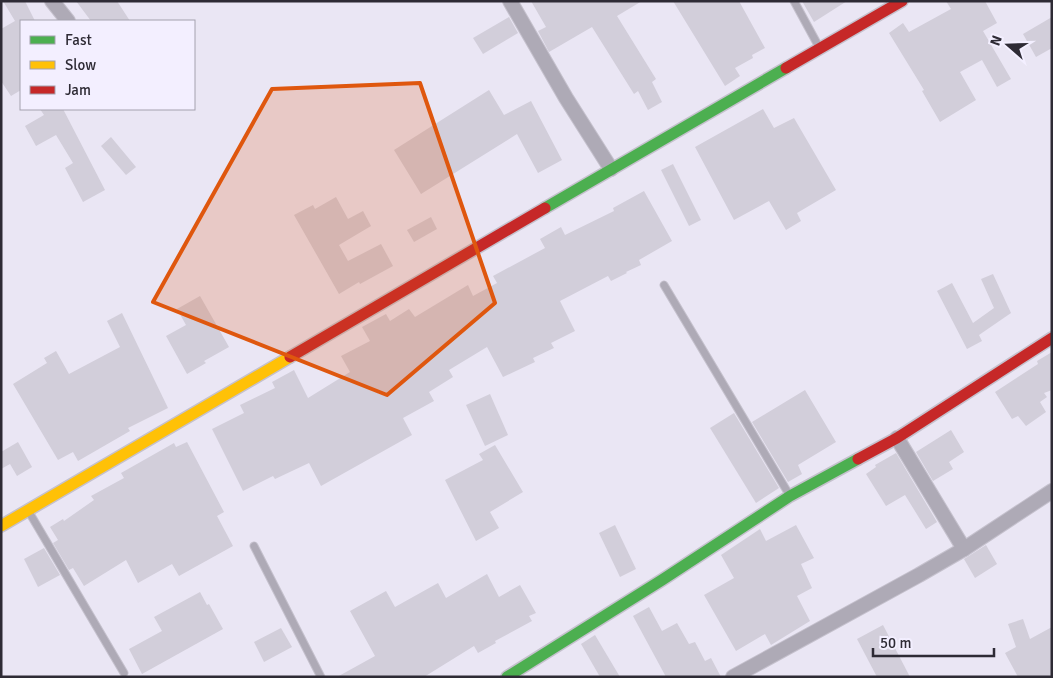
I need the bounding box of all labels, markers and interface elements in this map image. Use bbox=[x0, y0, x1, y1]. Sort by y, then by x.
legend bbox=[20, 20, 195, 110]
north arrow bbox=[983, 20, 1033, 70]
text: Fast bbox=[65, 31, 92, 49]
text: N bbox=[987, 33, 1006, 48]
text: Slow bbox=[65, 56, 96, 74]
text: Jam bbox=[65, 81, 91, 99]
scale bar bbox=[873, 626, 994, 658]
text: 50 m bbox=[880, 634, 911, 652]

